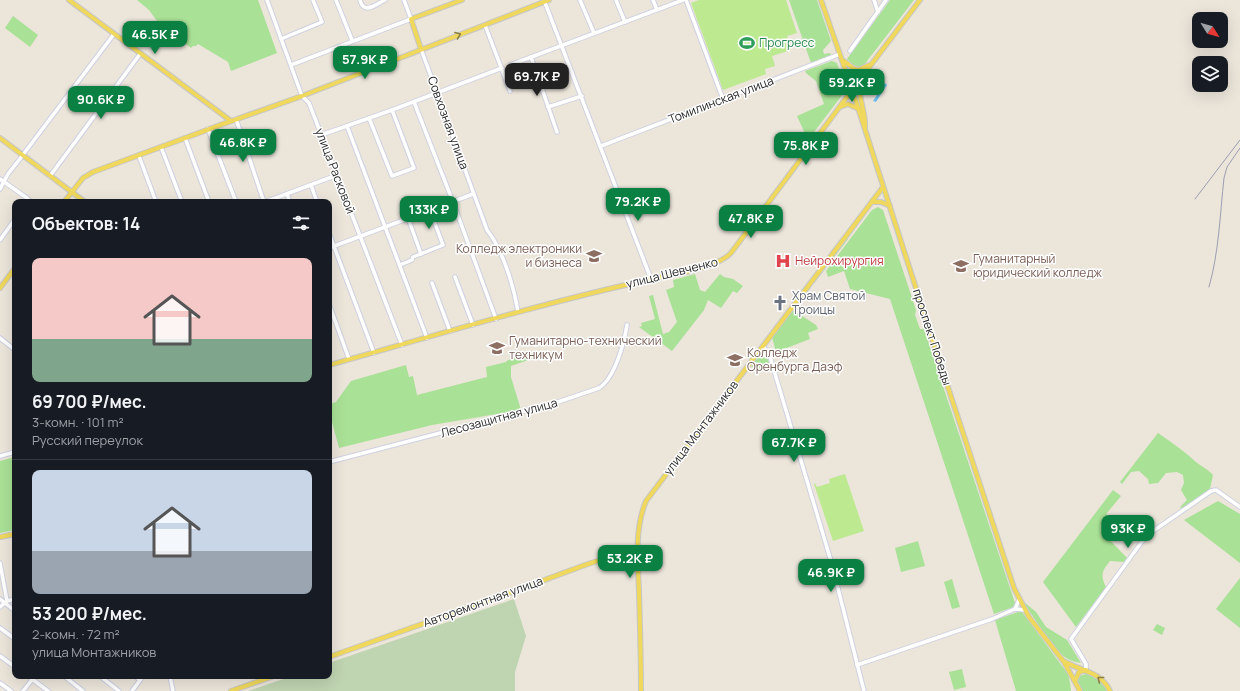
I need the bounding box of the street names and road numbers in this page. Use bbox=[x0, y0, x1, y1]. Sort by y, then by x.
street label: Томилинская улица bbox=[666, 72, 776, 127]
street label: Совхозная улица bbox=[424, 74, 473, 172]
street label: улица Расковой bbox=[311, 126, 360, 216]
street label: улица Шевченко bbox=[624, 253, 720, 292]
street label: проспект Победы bbox=[909, 286, 956, 387]
street label: улица Монтажников bbox=[659, 376, 742, 479]
street label: Лесозащитная улица bbox=[439, 394, 559, 441]
street label: Авторемонтная улица bbox=[421, 572, 545, 631]

